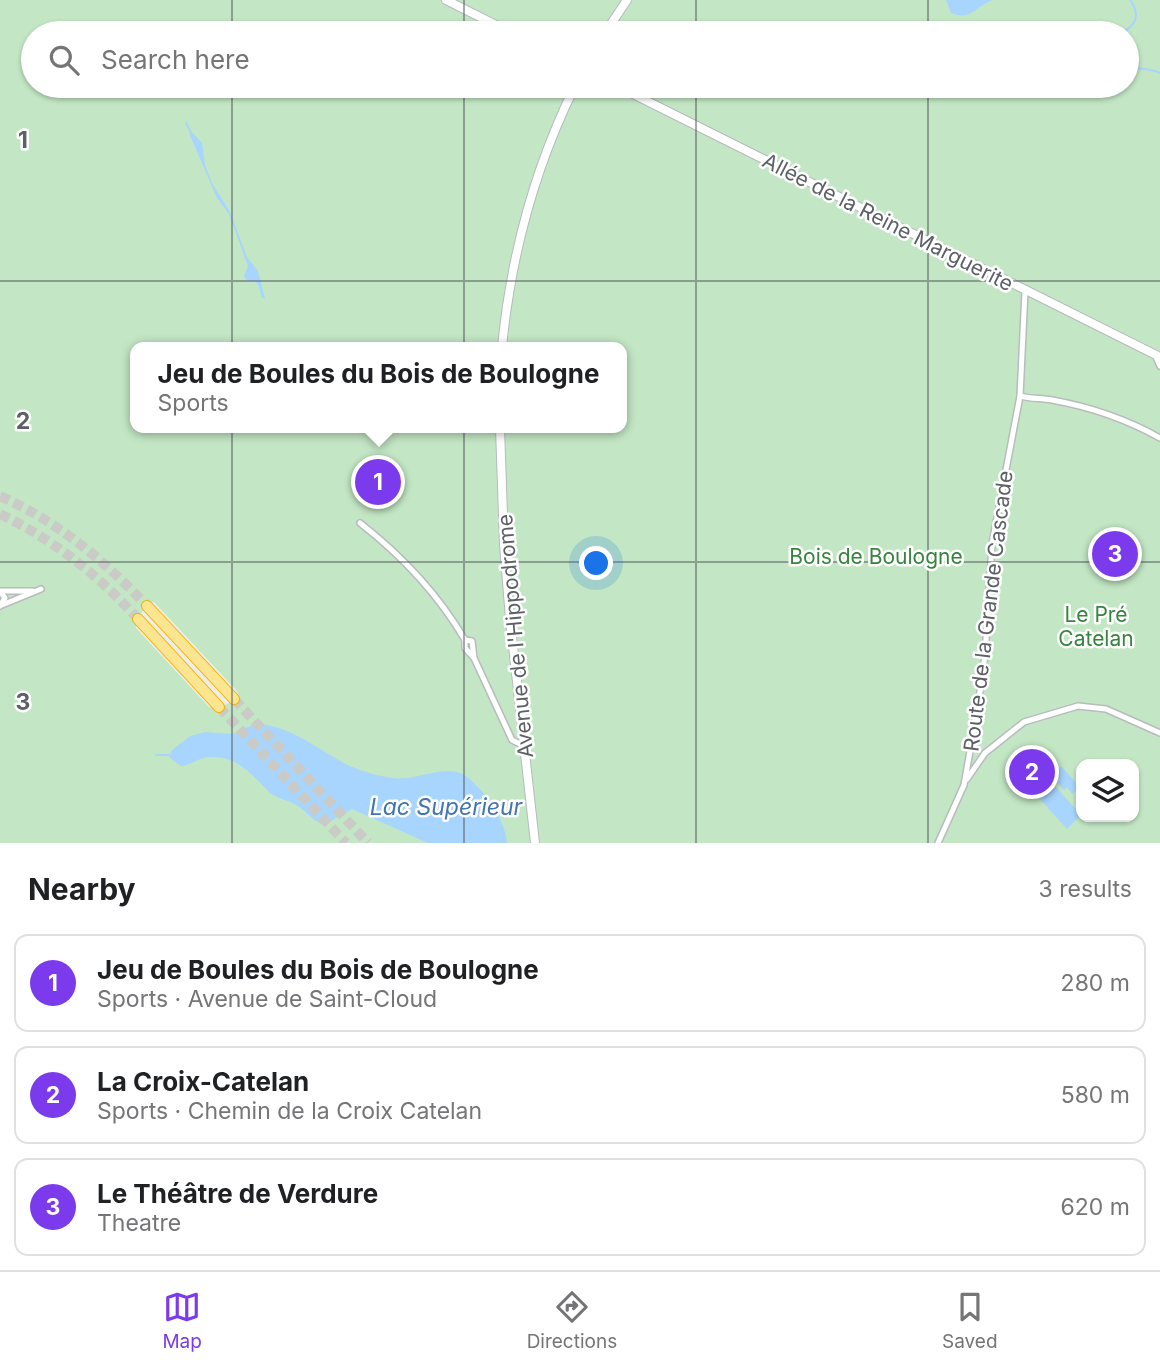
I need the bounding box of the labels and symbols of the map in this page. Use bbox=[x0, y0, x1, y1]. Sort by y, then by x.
text: 1 bbox=[18, 126, 28, 154]
street label: Allée de la Reine Marguerite bbox=[758, 148, 1018, 296]
text: 2 bbox=[16, 407, 30, 435]
pin: 1 bbox=[355, 456, 401, 508]
street label: Route de la Grande Cascade bbox=[958, 469, 1018, 753]
street label: Avenue de l'Hippodrome bbox=[492, 513, 538, 759]
pin: 3 bbox=[1092, 528, 1138, 580]
park label: Bois de Boulogne bbox=[789, 544, 963, 569]
your location bbox=[579, 546, 613, 580]
park label: Le Pré Catelan bbox=[1058, 602, 1134, 651]
text: 3 bbox=[16, 688, 30, 716]
pin: 2 bbox=[1009, 746, 1055, 798]
water label: Lac Supérieur bbox=[370, 793, 524, 821]

